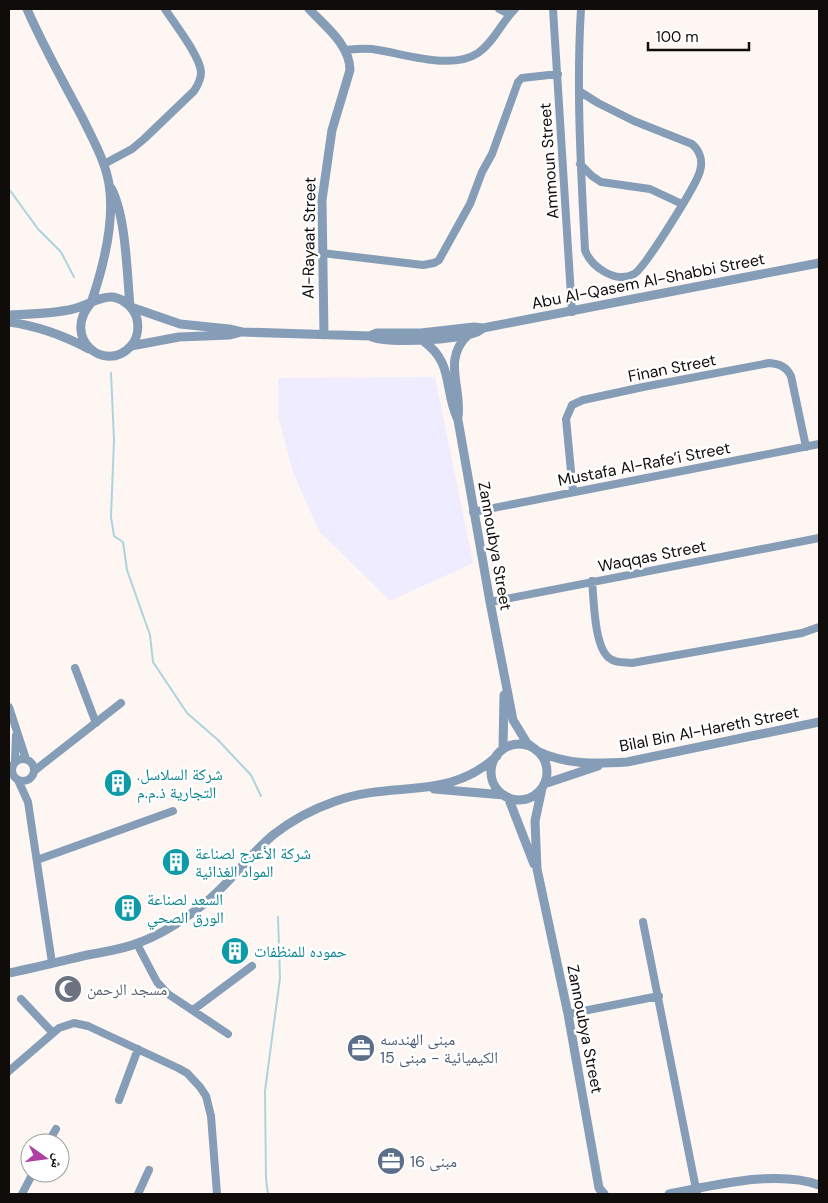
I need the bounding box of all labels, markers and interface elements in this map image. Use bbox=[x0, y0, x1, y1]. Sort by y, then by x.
scale bar bbox=[648, 20, 749, 52]
text: 100 m bbox=[656, 27, 699, 47]
street label: Ammoun Street bbox=[534, 102, 564, 220]
street label: Al-Rayaat Street bbox=[297, 177, 321, 299]
street label: Abu Al-Qasem Al-Shabbi Street bbox=[530, 248, 766, 314]
street label: Finan Street bbox=[626, 349, 718, 387]
street label: Mustafa Al-Rafe’i Street bbox=[556, 437, 732, 491]
street label: Zannoubya Street bbox=[473, 480, 517, 612]
street label: Waqqas Street bbox=[596, 535, 708, 577]
street label: Bilal Bin Al-Hareth Street bbox=[617, 701, 801, 757]
place label: .شركة السلاسل التجارية ذ.م.م bbox=[137, 764, 223, 803]
building icon: .شركة السلاسل التجارية ذ.م.م bbox=[103, 768, 133, 798]
place label: شركة الأعرج لصناعة المواد الغذائية bbox=[195, 843, 311, 882]
building icon: شركة الأعرج لصناعة المواد الغذائية bbox=[161, 847, 191, 877]
place label: السعد لصناعة الورق الصحي bbox=[147, 889, 224, 930]
building icon: السعد لصناعة الورق الصحي bbox=[113, 893, 143, 923]
building icon: حموده للمنظفات bbox=[220, 936, 250, 966]
place label: حموده للمنظفات bbox=[254, 941, 347, 962]
street label: Zannoubya Street bbox=[562, 963, 608, 1095]
mosque icon: مسجد الرحمن bbox=[53, 974, 83, 1004]
place label: مسجد الرحمن bbox=[87, 979, 167, 1000]
place label: مبنى الهندسه الكيميائية - مبنى 15 bbox=[380, 1029, 498, 1068]
office icon: مبنى الهندسه الكيميائية - مبنى 15 bbox=[346, 1033, 376, 1063]
north arrow bbox=[20, 1133, 70, 1183]
office icon: مبنى 16 bbox=[376, 1146, 406, 1176]
place label: مبنى 16 bbox=[410, 1151, 457, 1172]
text: ش bbox=[47, 1152, 68, 1171]

